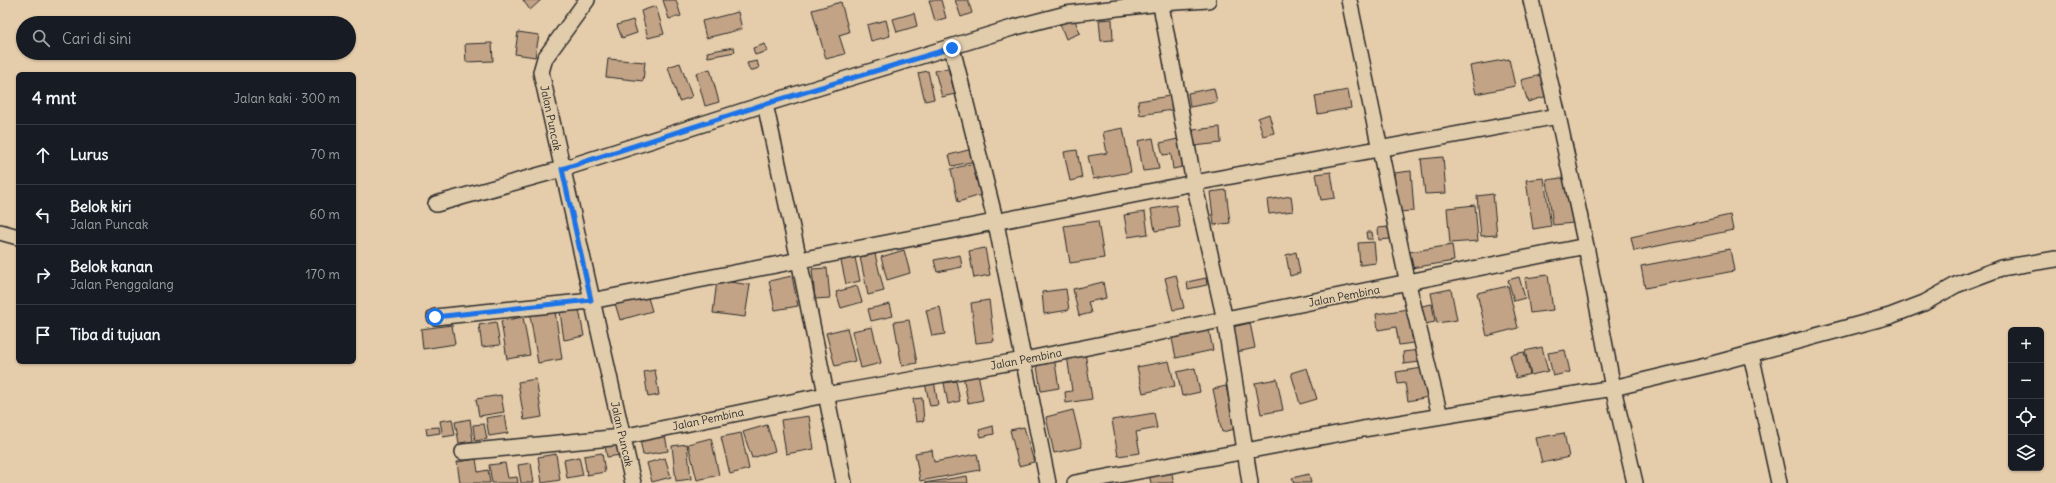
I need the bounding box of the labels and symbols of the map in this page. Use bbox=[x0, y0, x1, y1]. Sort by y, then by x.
route end bbox=[943, 39, 961, 57]
street label: Jalan Puncak bbox=[537, 84, 565, 152]
street label: Jalan Pembina bbox=[1307, 282, 1381, 310]
route start bbox=[426, 308, 444, 326]
street label: Jalan Pembina bbox=[989, 345, 1063, 373]
street label: Jalan Puncak bbox=[608, 400, 636, 468]
street label: Jalan Pembina bbox=[671, 405, 745, 433]

